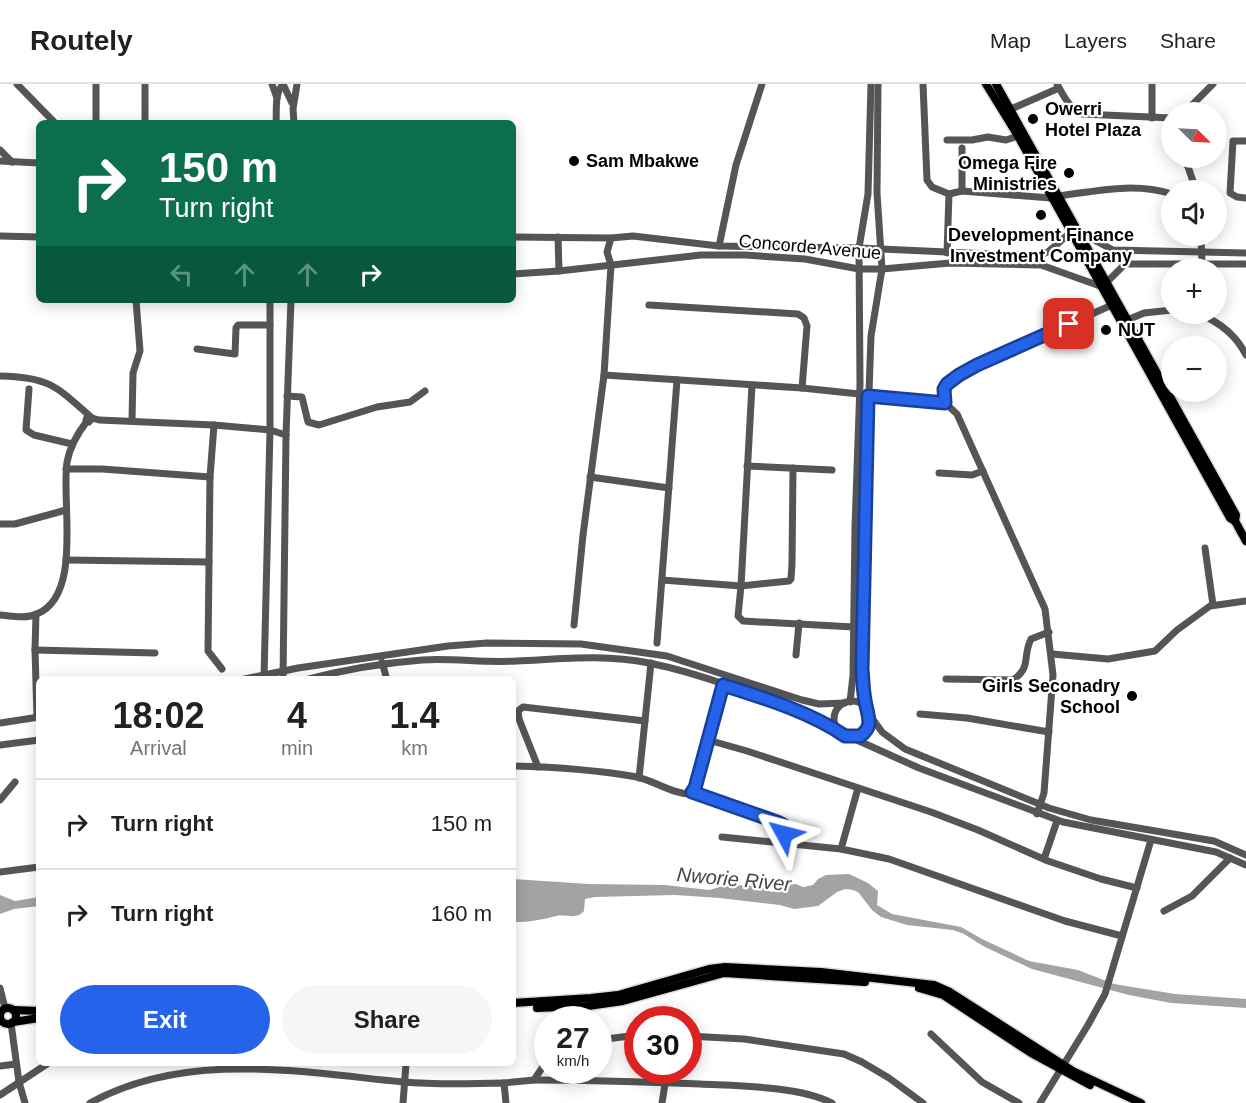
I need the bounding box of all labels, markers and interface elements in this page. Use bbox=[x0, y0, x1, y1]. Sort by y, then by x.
text: Routely bbox=[30, 25, 133, 56]
text: Map bbox=[990, 29, 1031, 52]
text: Layers bbox=[1064, 29, 1127, 52]
text: Share bbox=[1160, 29, 1216, 52]
place label: Owerri Hotel Plaza bbox=[1045, 99, 1142, 140]
north arrow bbox=[1161, 102, 1227, 168]
map controls bbox=[1161, 102, 1227, 402]
marker: Owerri Hotel Plaza bbox=[1026, 112, 1040, 126]
icon: right bbox=[60, 144, 138, 222]
text: 150 m bbox=[159, 144, 278, 191]
place label: Sam Mbakwe bbox=[586, 151, 699, 171]
place label: Omega Fire Ministries bbox=[958, 153, 1057, 194]
marker: Sam Mbakwe bbox=[567, 154, 581, 168]
marker: Omega Fire Ministries bbox=[1062, 166, 1076, 180]
button: sound bbox=[1161, 180, 1227, 246]
text: Turn right bbox=[159, 193, 274, 223]
marker: Development Finance Investment Company bbox=[1034, 208, 1048, 222]
place label: Development Finance Investment Company bbox=[948, 225, 1134, 266]
street label: Concorde Avenue bbox=[738, 231, 882, 263]
icon: left bbox=[165, 258, 198, 291]
icon: ahead bbox=[228, 258, 261, 291]
icon: ahead bbox=[291, 258, 324, 291]
icon: right bbox=[354, 258, 387, 291]
button: + bbox=[1161, 258, 1227, 324]
pin bbox=[1043, 298, 1094, 349]
icon: arrive bbox=[1052, 307, 1085, 340]
place label: NUT bbox=[1118, 320, 1155, 340]
marker: NUT bbox=[1099, 323, 1113, 337]
button: − bbox=[1161, 336, 1227, 402]
place label: Girls Seconadry School bbox=[982, 676, 1120, 717]
marker: Girls Seconadry School bbox=[1125, 689, 1139, 703]
text: 18:02 bbox=[112, 695, 204, 736]
text: 4 bbox=[287, 695, 307, 736]
text: 1.4 bbox=[390, 695, 440, 736]
text: Arrival bbox=[130, 737, 187, 759]
text: min bbox=[281, 737, 313, 759]
text: km bbox=[401, 737, 428, 759]
position arrow bbox=[752, 802, 816, 866]
icon: right bbox=[60, 808, 93, 841]
text: Turn right bbox=[111, 811, 213, 836]
text: 150 m bbox=[431, 811, 492, 836]
water label: Nworie River bbox=[676, 863, 793, 895]
icon: right bbox=[60, 898, 93, 931]
text: Turn right bbox=[111, 901, 213, 926]
text: 160 m bbox=[431, 901, 492, 926]
button: Exit bbox=[60, 985, 270, 1054]
button: Share bbox=[282, 985, 492, 1054]
speed limit sign: 30 bbox=[624, 1006, 702, 1084]
text: 27 bbox=[556, 1021, 590, 1054]
text: km/h bbox=[557, 1052, 589, 1069]

